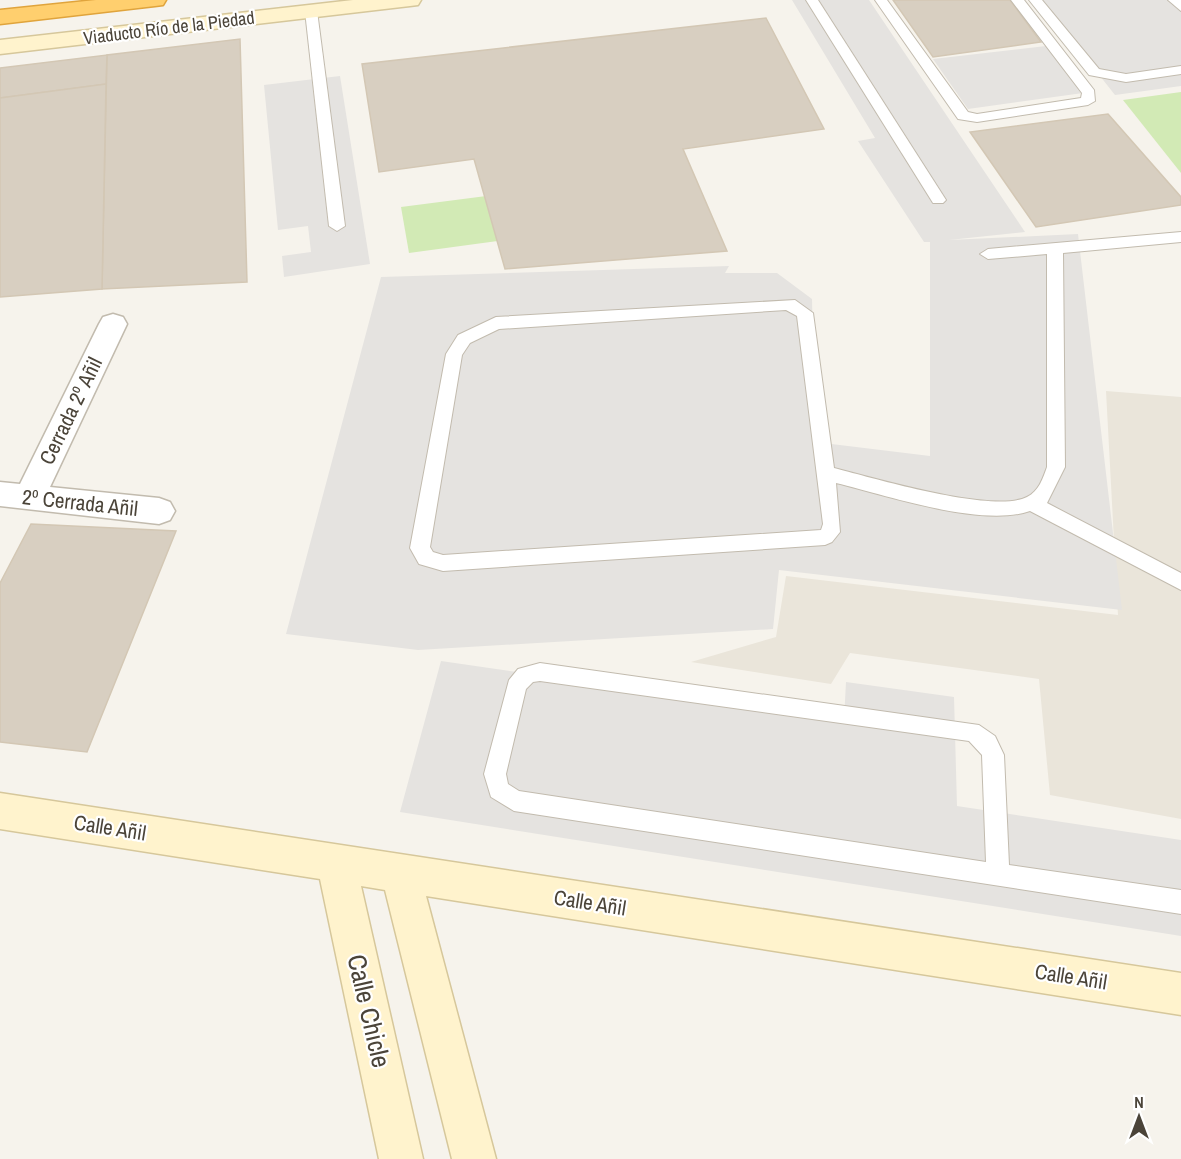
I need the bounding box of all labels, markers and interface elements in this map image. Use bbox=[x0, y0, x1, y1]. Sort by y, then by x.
street label: Viaducto Río de la Piedad bbox=[82, 5, 256, 50]
street label: Cerrada 2º Añil bbox=[32, 352, 109, 469]
street label: 2º Cerrada Añil bbox=[21, 482, 139, 523]
street label: Calle Añil bbox=[72, 807, 148, 848]
street label: Calle Añil bbox=[552, 882, 628, 923]
street label: Calle Chicle bbox=[340, 951, 399, 1071]
street label: Calle Añil bbox=[1033, 956, 1109, 997]
north arrow bbox=[1109, 1087, 1169, 1147]
text: N bbox=[1134, 1091, 1144, 1113]

